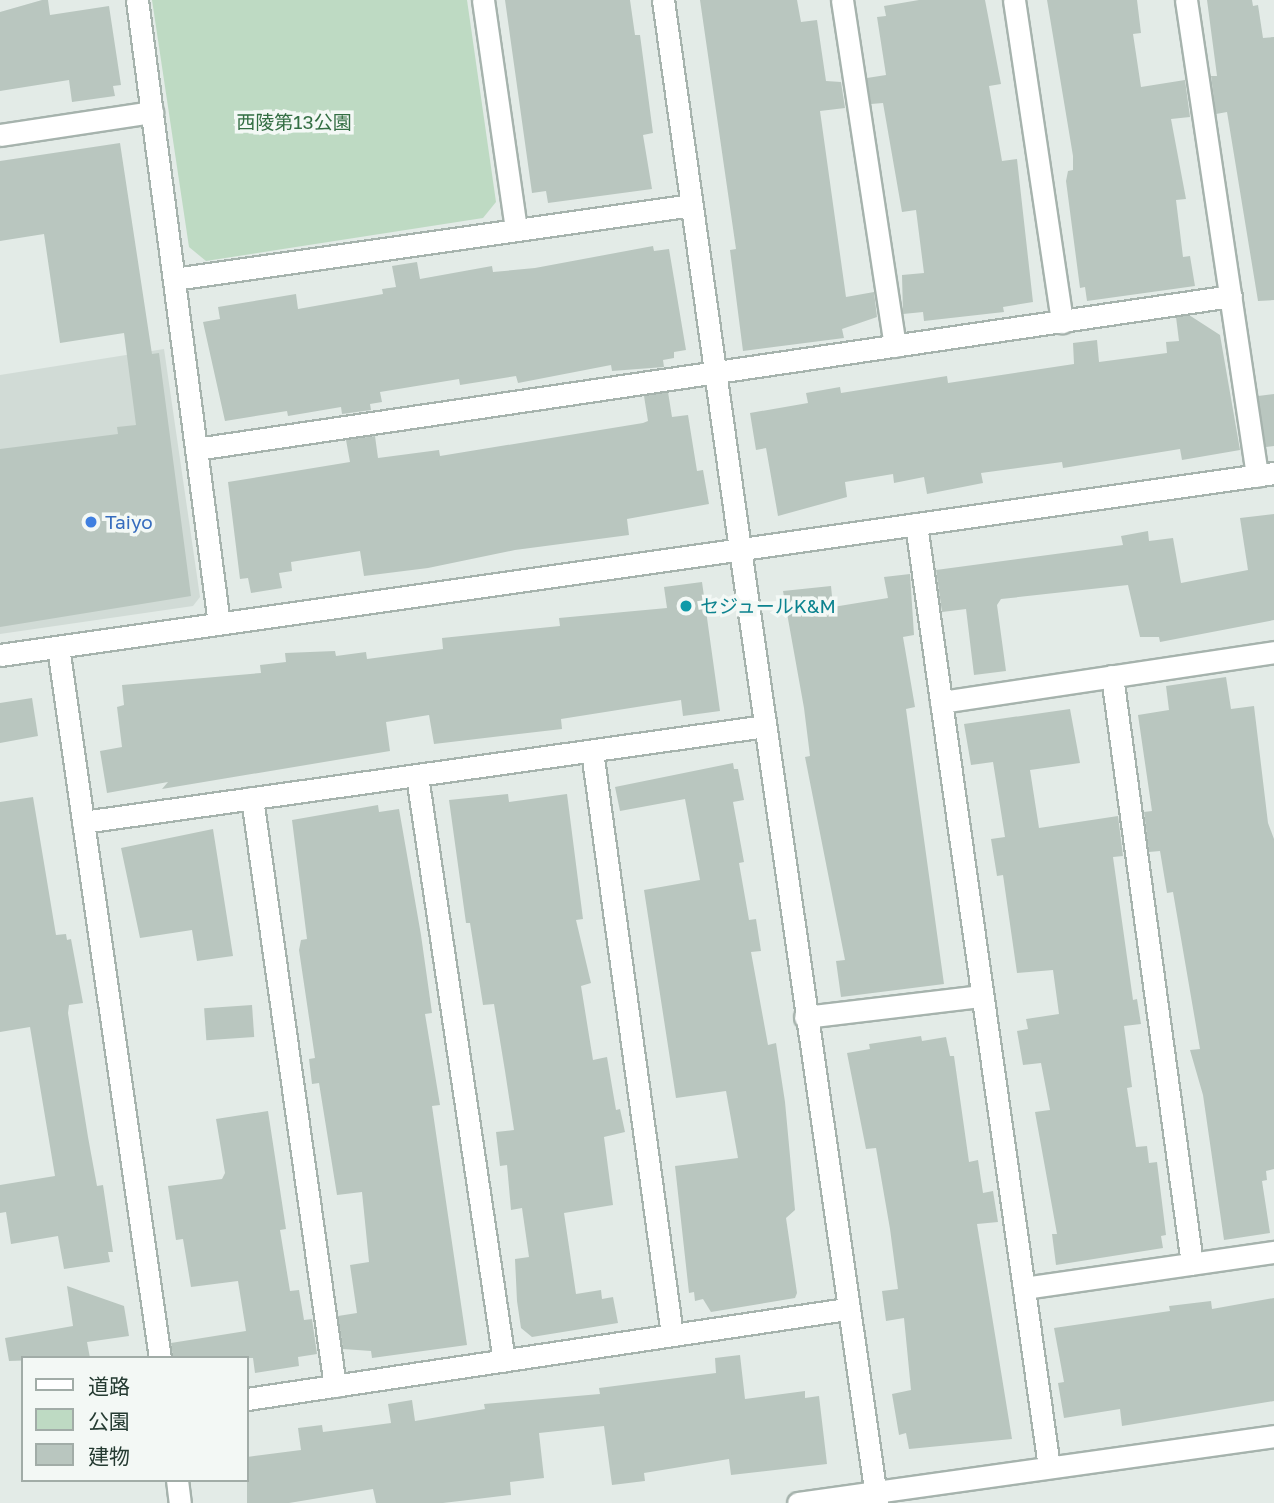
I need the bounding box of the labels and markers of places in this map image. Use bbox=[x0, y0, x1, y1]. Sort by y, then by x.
place label: Taiyo bbox=[105, 511, 153, 533]
marker: Taiyo bbox=[83, 514, 99, 530]
place label: セジュールK&M bbox=[700, 595, 837, 617]
marker: セジュールK&M bbox=[678, 598, 694, 614]

